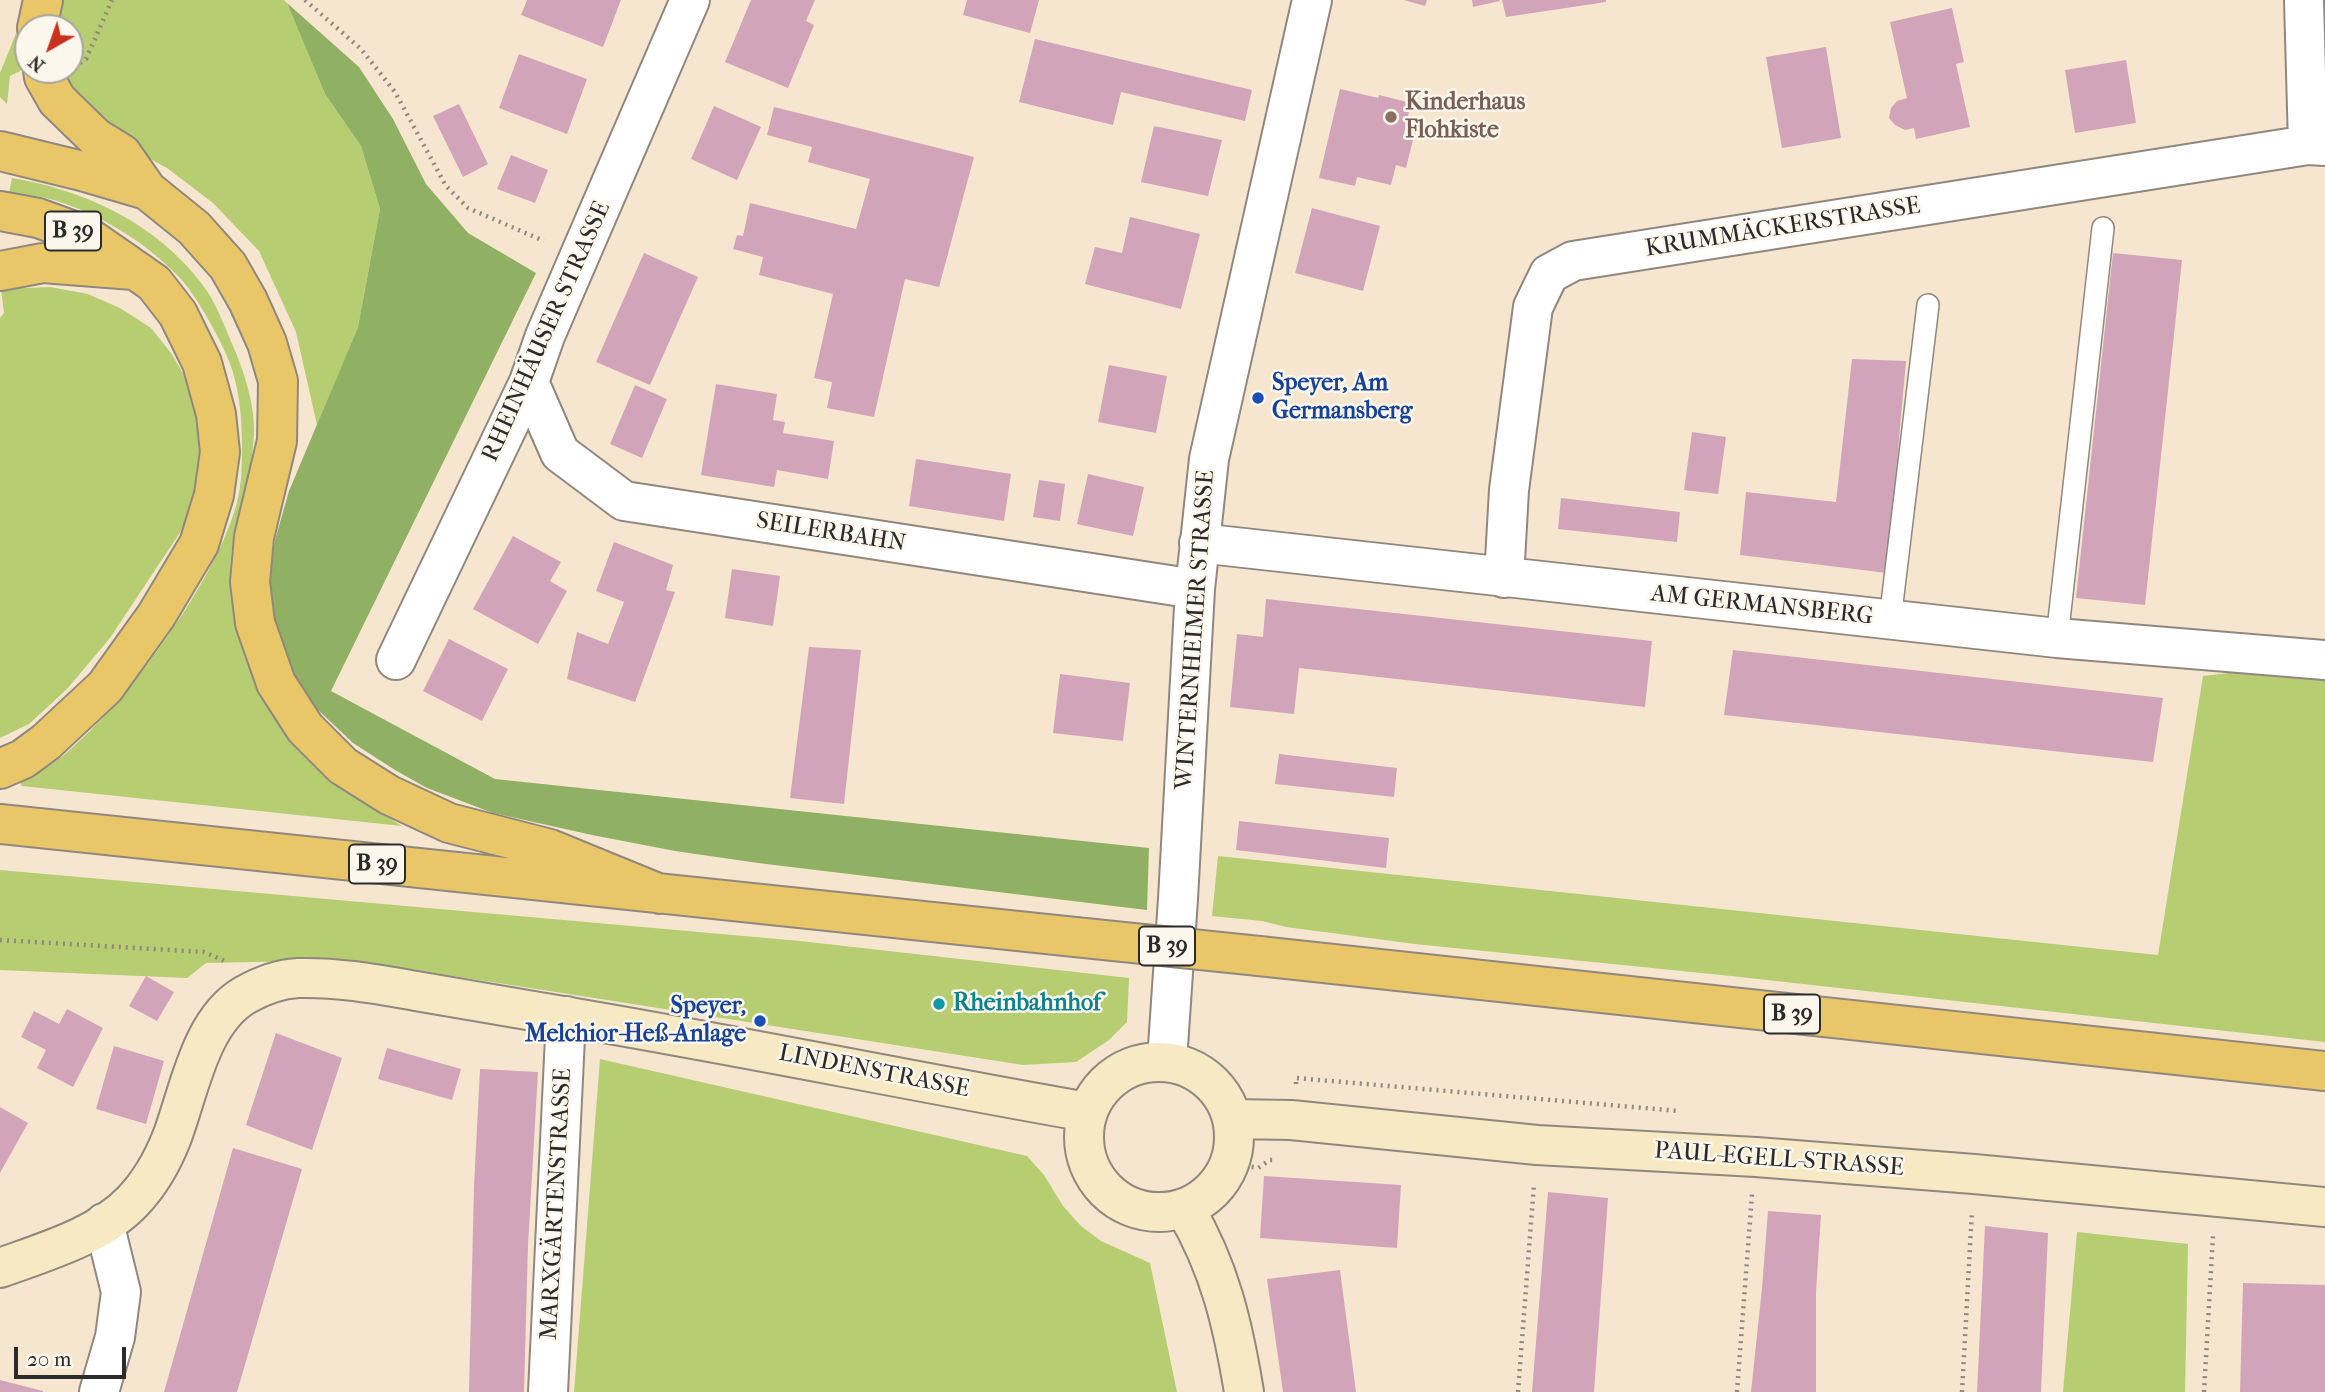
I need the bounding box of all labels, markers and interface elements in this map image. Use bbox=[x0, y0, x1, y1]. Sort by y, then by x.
north arrow bbox=[14, 14, 84, 84]
text: N bbox=[24, 50, 49, 77]
place label: Kinderhaus Flohkiste bbox=[1405, 89, 1525, 145]
marker: Kinderhaus Flohkiste bbox=[1383, 109, 1399, 125]
street label: KRUMMÄCKERSTRASSE bbox=[1643, 192, 1923, 264]
street label: RHEINHÄUSER STRASSE bbox=[477, 197, 617, 467]
road number: B 39 bbox=[45, 212, 101, 250]
place label: Speyer, Am Germansberg bbox=[1272, 370, 1412, 426]
marker: Speyer, Am Germansberg bbox=[1250, 390, 1266, 406]
street label: WINTERNHEIMER STRASSE bbox=[1170, 469, 1222, 791]
street label: SEILERBAHN bbox=[754, 507, 908, 559]
street label: AM GERMANSBERG bbox=[1649, 580, 1875, 632]
road number: B 39 bbox=[349, 844, 405, 884]
road number: B 39 bbox=[1139, 926, 1195, 965]
place label: Rheinbahnhof bbox=[953, 990, 1101, 1018]
place label: Speyer, Melchior-Heß-Anlage bbox=[525, 993, 746, 1049]
road number: B 39 bbox=[1764, 995, 1820, 1034]
marker: Rheinbahnhof bbox=[931, 996, 947, 1012]
marker: Speyer, Melchior-Heß-Anlage bbox=[752, 1013, 768, 1029]
street label: LINDENSTRASSE bbox=[776, 1039, 972, 1105]
street label: MARXGÄRTENSTRASSE bbox=[536, 1067, 578, 1341]
street label: PAUL-EGELL-STRASSE bbox=[1653, 1137, 1905, 1183]
scale bar bbox=[18, 1332, 130, 1376]
text: 20 m bbox=[27, 1347, 71, 1371]

